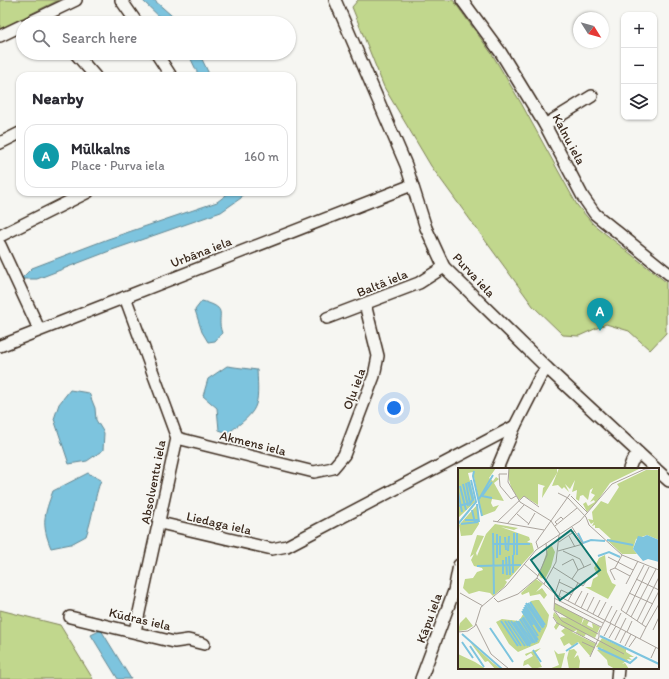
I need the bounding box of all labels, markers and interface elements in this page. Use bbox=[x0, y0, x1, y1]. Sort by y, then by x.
north arrow bbox=[573, 12, 609, 48]
map controls bbox=[621, 12, 657, 120]
button: + bbox=[621, 12, 657, 48]
search box bbox=[16, 16, 296, 60]
icon: search bbox=[30, 27, 52, 49]
text: Search here bbox=[62, 29, 137, 47]
button: − bbox=[621, 48, 657, 84]
button: layers bbox=[621, 84, 657, 120]
text: Nearby bbox=[32, 88, 84, 108]
street label: Kalnu iela bbox=[549, 111, 589, 167]
text: Mūlkalns bbox=[71, 140, 130, 158]
text: A bbox=[42, 149, 50, 164]
text: 160 m bbox=[244, 149, 279, 164]
text: Place · Purva iela bbox=[71, 158, 165, 173]
street label: Urbāna iela bbox=[168, 233, 234, 271]
street label: Purva iela bbox=[450, 250, 499, 301]
street label: Baltā iela bbox=[354, 266, 410, 300]
pin: A bbox=[587, 298, 613, 331]
street label: Oļu iela bbox=[340, 366, 369, 412]
your location bbox=[384, 398, 404, 418]
street label: Akmens iela bbox=[218, 428, 288, 459]
street label: Absolventu iela bbox=[138, 438, 169, 525]
inset map bbox=[458, 468, 659, 669]
street label: Liedaga iela bbox=[185, 508, 253, 538]
street label: Kāpu iela bbox=[413, 591, 445, 645]
street label: Kūdras iela bbox=[108, 605, 173, 633]

